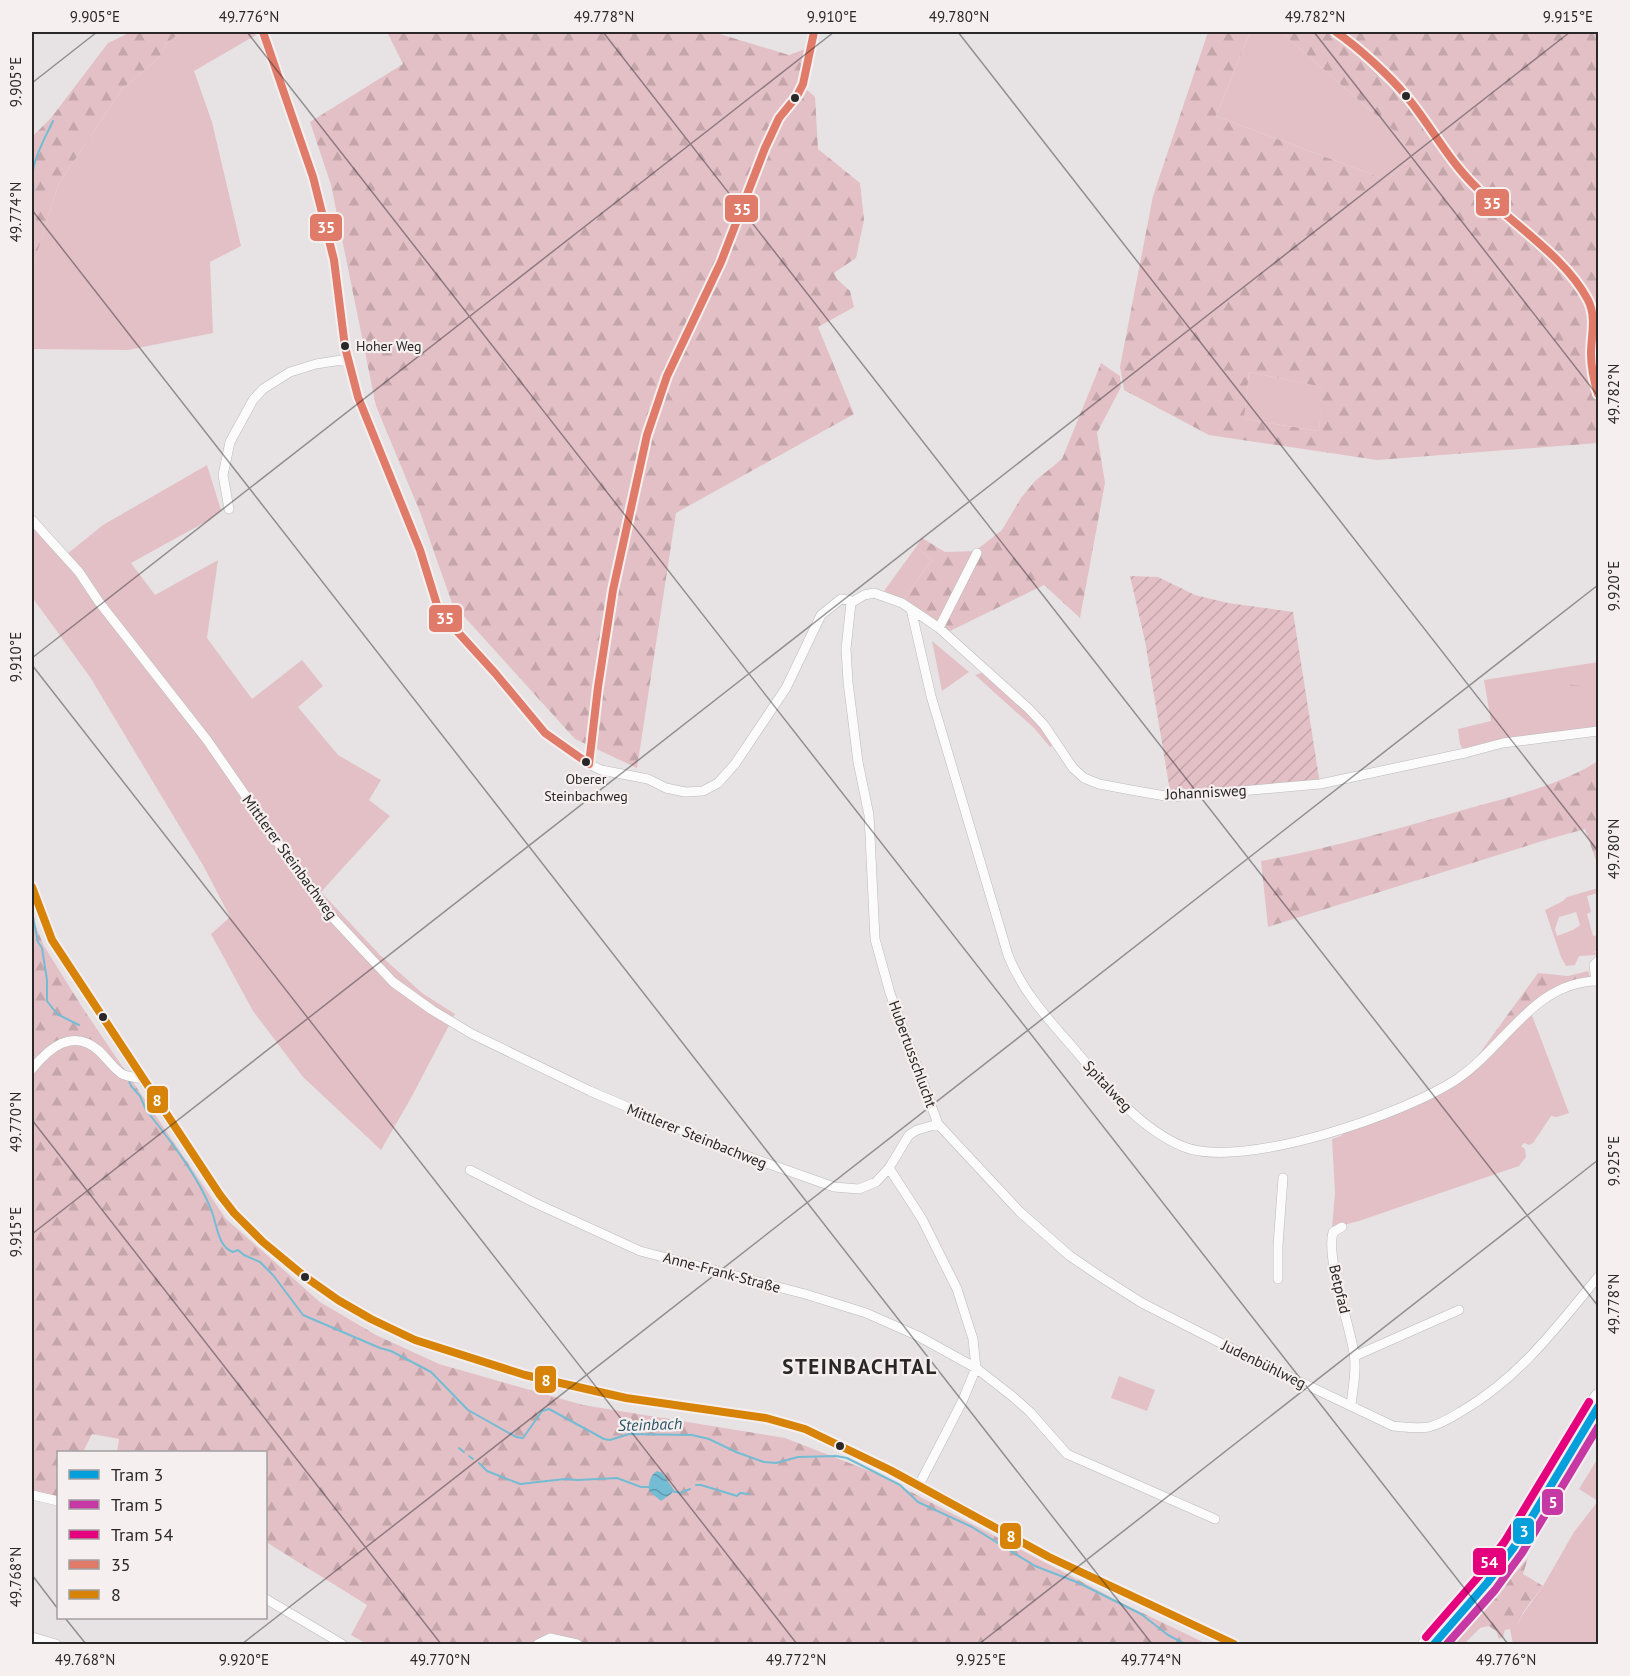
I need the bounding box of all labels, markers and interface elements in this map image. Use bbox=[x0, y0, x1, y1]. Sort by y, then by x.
text: 9.905°E bbox=[70, 7, 120, 26]
text: 49.776°N bbox=[219, 7, 279, 26]
text: 49.778°N bbox=[574, 7, 634, 26]
text: 9.910°E bbox=[807, 7, 857, 26]
text: 49.780°N bbox=[929, 7, 989, 26]
text: 49.782°N bbox=[1285, 7, 1345, 26]
text: 9.915°E bbox=[1543, 7, 1593, 26]
text: 9.905°E bbox=[6, 57, 25, 107]
unlabelled marker bbox=[1400, 90, 1412, 102]
unlabelled marker bbox=[789, 92, 801, 104]
text: 49.774°N bbox=[6, 182, 25, 242]
line badge: 35 bbox=[1475, 188, 1510, 217]
text: 35 bbox=[1483, 193, 1501, 213]
line badge: 35 bbox=[724, 194, 759, 223]
text: 35 bbox=[733, 199, 751, 219]
line badge: 35 bbox=[309, 213, 343, 242]
text: 35 bbox=[317, 217, 335, 237]
place label: Hoher Weg bbox=[356, 337, 421, 355]
marker: Hoher Weg bbox=[339, 340, 351, 352]
text: 49.782°N bbox=[1604, 364, 1623, 424]
text: 9.920°E bbox=[1604, 561, 1623, 611]
line badge: 35 bbox=[428, 604, 463, 633]
text: 35 bbox=[436, 608, 454, 628]
text: 9.910°E bbox=[6, 632, 25, 682]
marker: Oberer Steinbachweg bbox=[580, 756, 592, 768]
place label: Oberer Steinbachweg bbox=[544, 770, 628, 805]
street label: Johannisweg bbox=[1164, 780, 1247, 804]
street label: Mittlerer Steinbachweg bbox=[238, 791, 342, 923]
text: 49.780°N bbox=[1604, 819, 1623, 879]
street label: Hubertusschlucht bbox=[885, 998, 941, 1110]
unlabelled marker bbox=[97, 1011, 109, 1023]
street label: Spitalweg bbox=[1079, 1056, 1137, 1116]
line badge: 8 bbox=[146, 1085, 169, 1114]
text: 8 bbox=[152, 1090, 162, 1110]
text: 49.770°N bbox=[6, 1092, 25, 1152]
street label: Mittlerer Steinbachweg bbox=[624, 1099, 770, 1173]
text: 9.925°E bbox=[1604, 1136, 1623, 1186]
text: 9.915°E bbox=[6, 1207, 25, 1257]
street label: Anne-Frank-Straße bbox=[661, 1247, 783, 1297]
street label: Betpfad bbox=[1325, 1263, 1355, 1315]
unlabelled marker bbox=[299, 1271, 311, 1283]
text: 49.778°N bbox=[1604, 1274, 1623, 1334]
street label: Judenbühlweg bbox=[1218, 1335, 1309, 1393]
district label: STEINBACHTAL bbox=[782, 1353, 938, 1380]
line badge: 8 bbox=[534, 1365, 557, 1394]
text: 8 bbox=[541, 1370, 551, 1390]
water label: Steinbach bbox=[618, 1413, 682, 1435]
unlabelled marker bbox=[834, 1440, 846, 1452]
legend bbox=[57, 1451, 267, 1619]
text: Tram 3 bbox=[111, 1463, 163, 1486]
line badge: 5 bbox=[1541, 1488, 1564, 1516]
text: 5 bbox=[1548, 1492, 1558, 1512]
text: Tram 5 bbox=[111, 1493, 163, 1516]
line badge: 3 bbox=[1512, 1517, 1535, 1545]
text: 3 bbox=[1519, 1521, 1529, 1541]
line badge: 8 bbox=[999, 1522, 1022, 1550]
text: Tram 54 bbox=[111, 1523, 173, 1546]
text: 8 bbox=[1006, 1526, 1016, 1546]
text: 49.768°N bbox=[6, 1547, 25, 1607]
line badge: 54 bbox=[1472, 1547, 1507, 1576]
text: 54 bbox=[1480, 1552, 1498, 1572]
text: 35 bbox=[111, 1553, 131, 1576]
text: 8 bbox=[111, 1583, 121, 1606]
text: 49.768°N bbox=[55, 1650, 115, 1669]
text: 9.920°E bbox=[219, 1650, 269, 1669]
text: 49.770°N bbox=[410, 1650, 470, 1669]
text: 49.772°N bbox=[766, 1650, 826, 1669]
text: 9.925°E bbox=[956, 1650, 1006, 1669]
text: 49.774°N bbox=[1121, 1650, 1181, 1669]
text: 49.776°N bbox=[1476, 1650, 1536, 1669]

